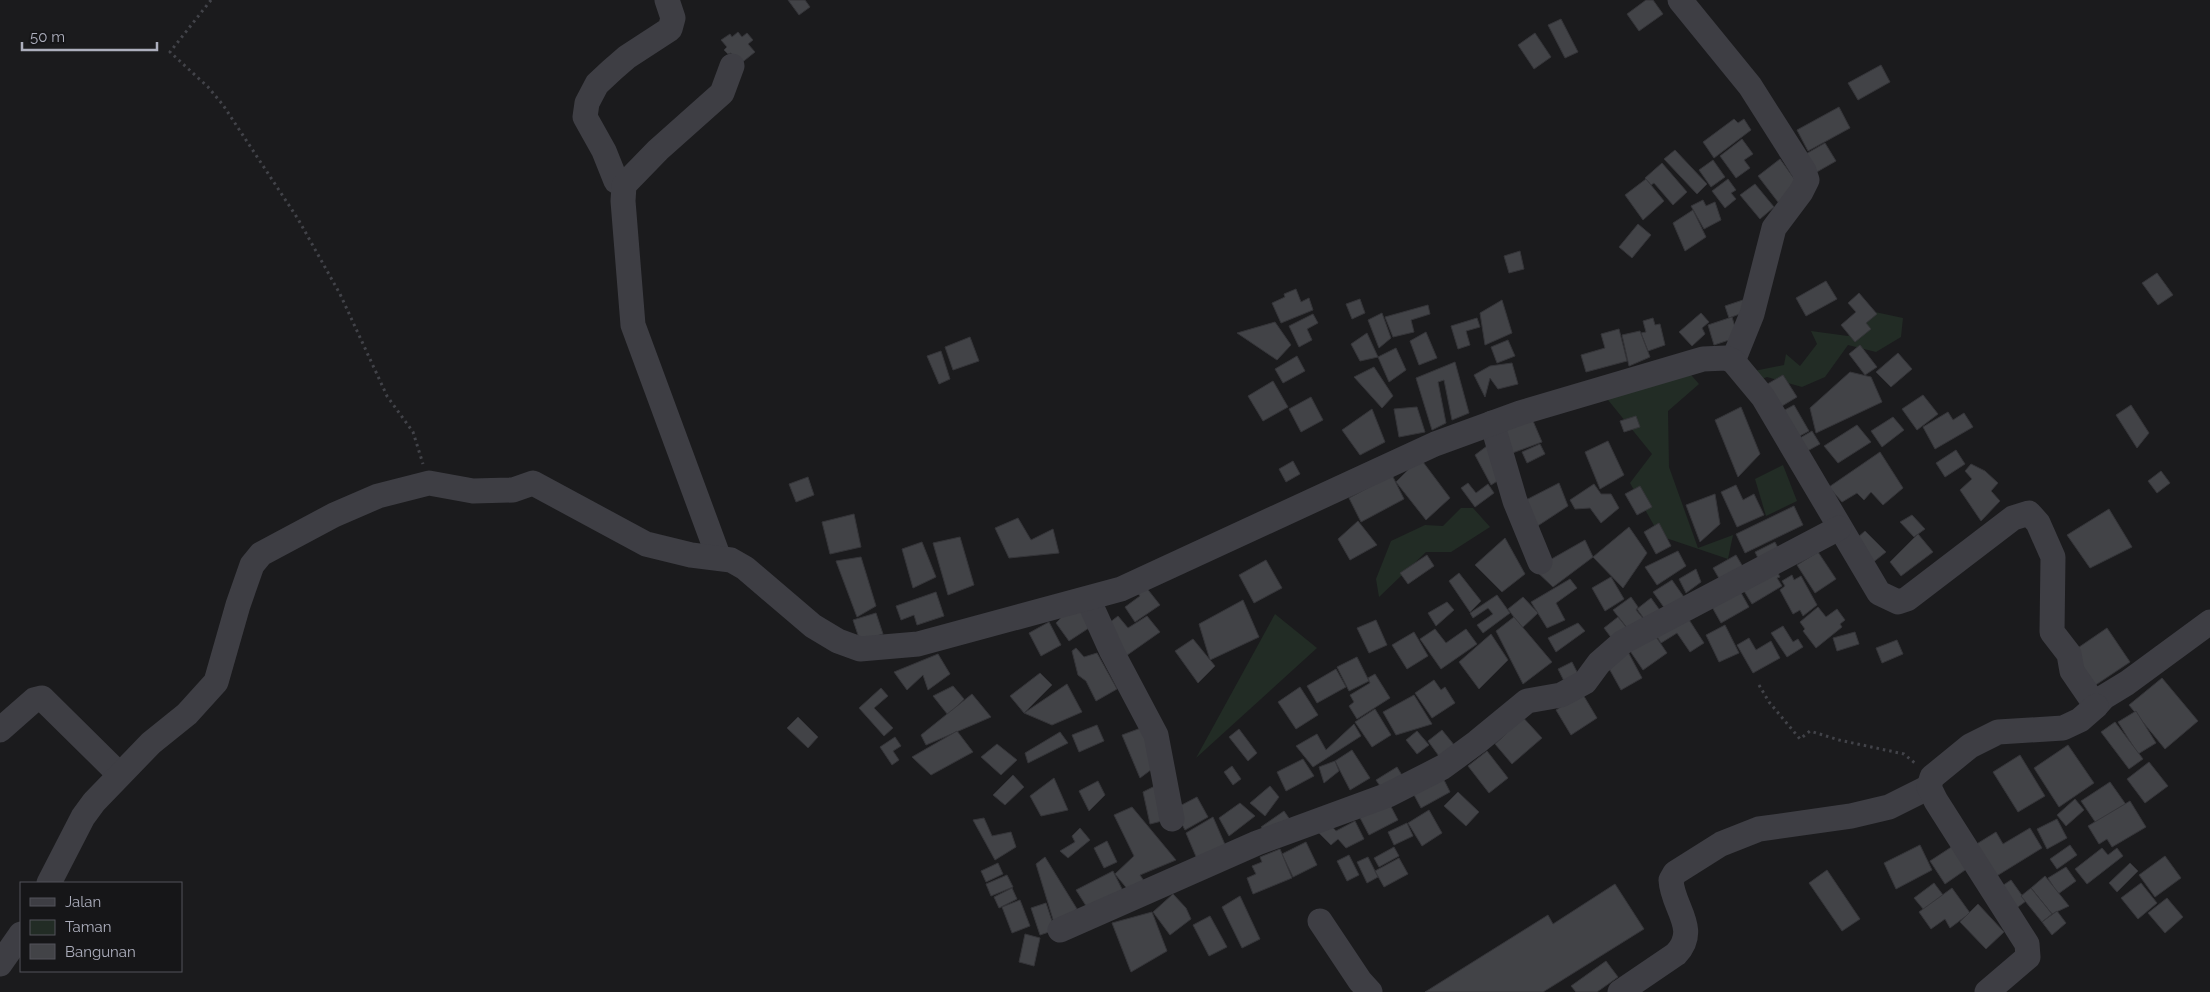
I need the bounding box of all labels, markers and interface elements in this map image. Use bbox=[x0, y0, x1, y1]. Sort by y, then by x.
scale bar bbox=[22, 20, 158, 52]
text: 50 m bbox=[30, 28, 65, 46]
legend bbox=[20, 882, 182, 972]
text: Jalan bbox=[65, 893, 101, 911]
text: Taman bbox=[65, 918, 111, 936]
text: Bangunan bbox=[65, 943, 136, 961]

